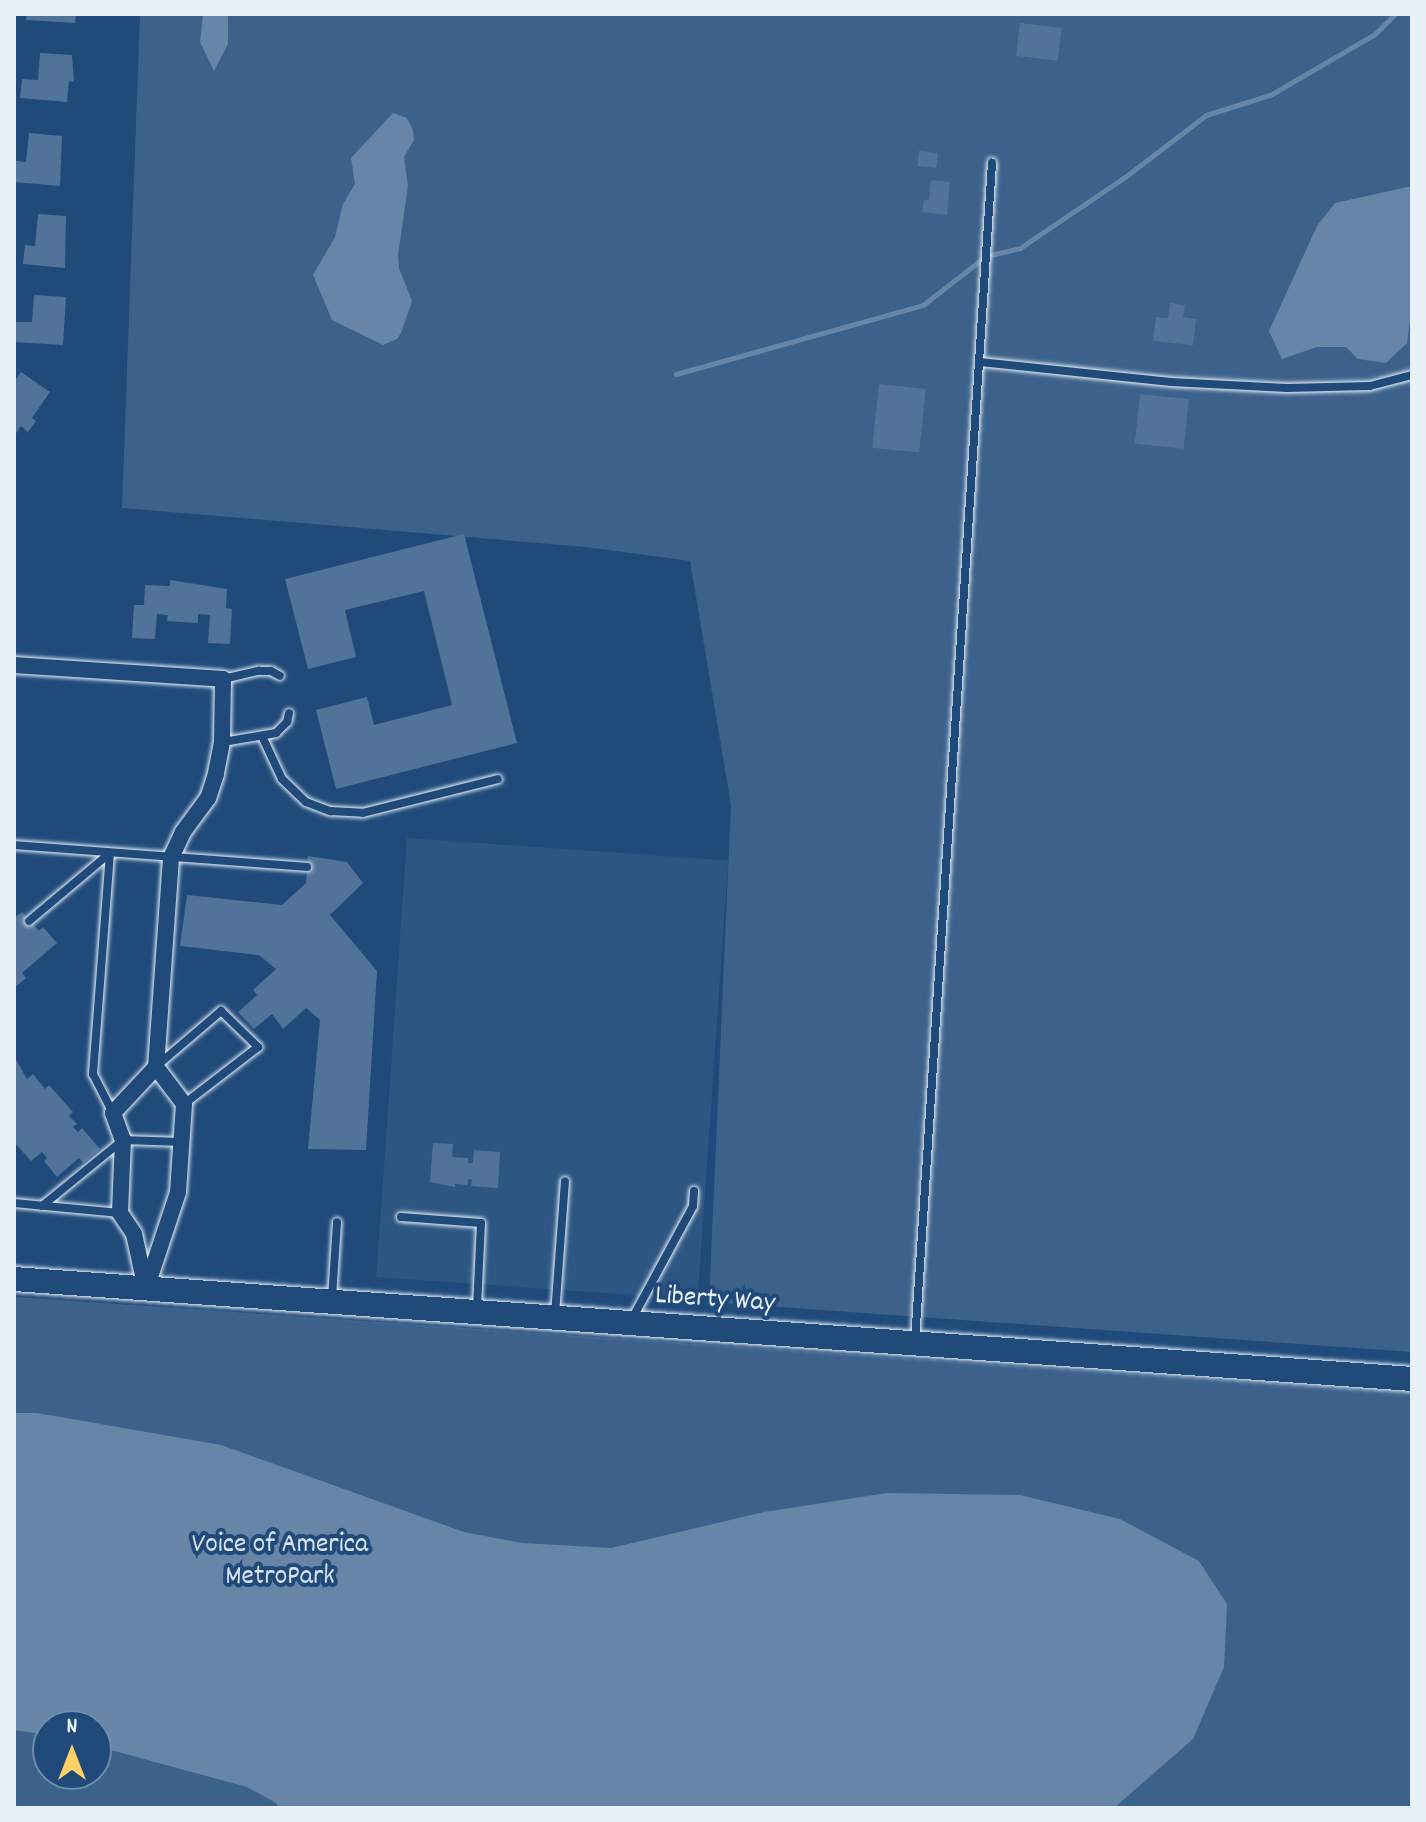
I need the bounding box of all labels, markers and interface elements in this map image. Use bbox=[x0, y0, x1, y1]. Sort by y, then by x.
street label: Liberty Way bbox=[654, 1280, 776, 1322]
park label: Voice of America MetroPark bbox=[192, 1529, 368, 1595]
north arrow bbox=[32, 1710, 112, 1790]
text: N bbox=[67, 1712, 77, 1743]

